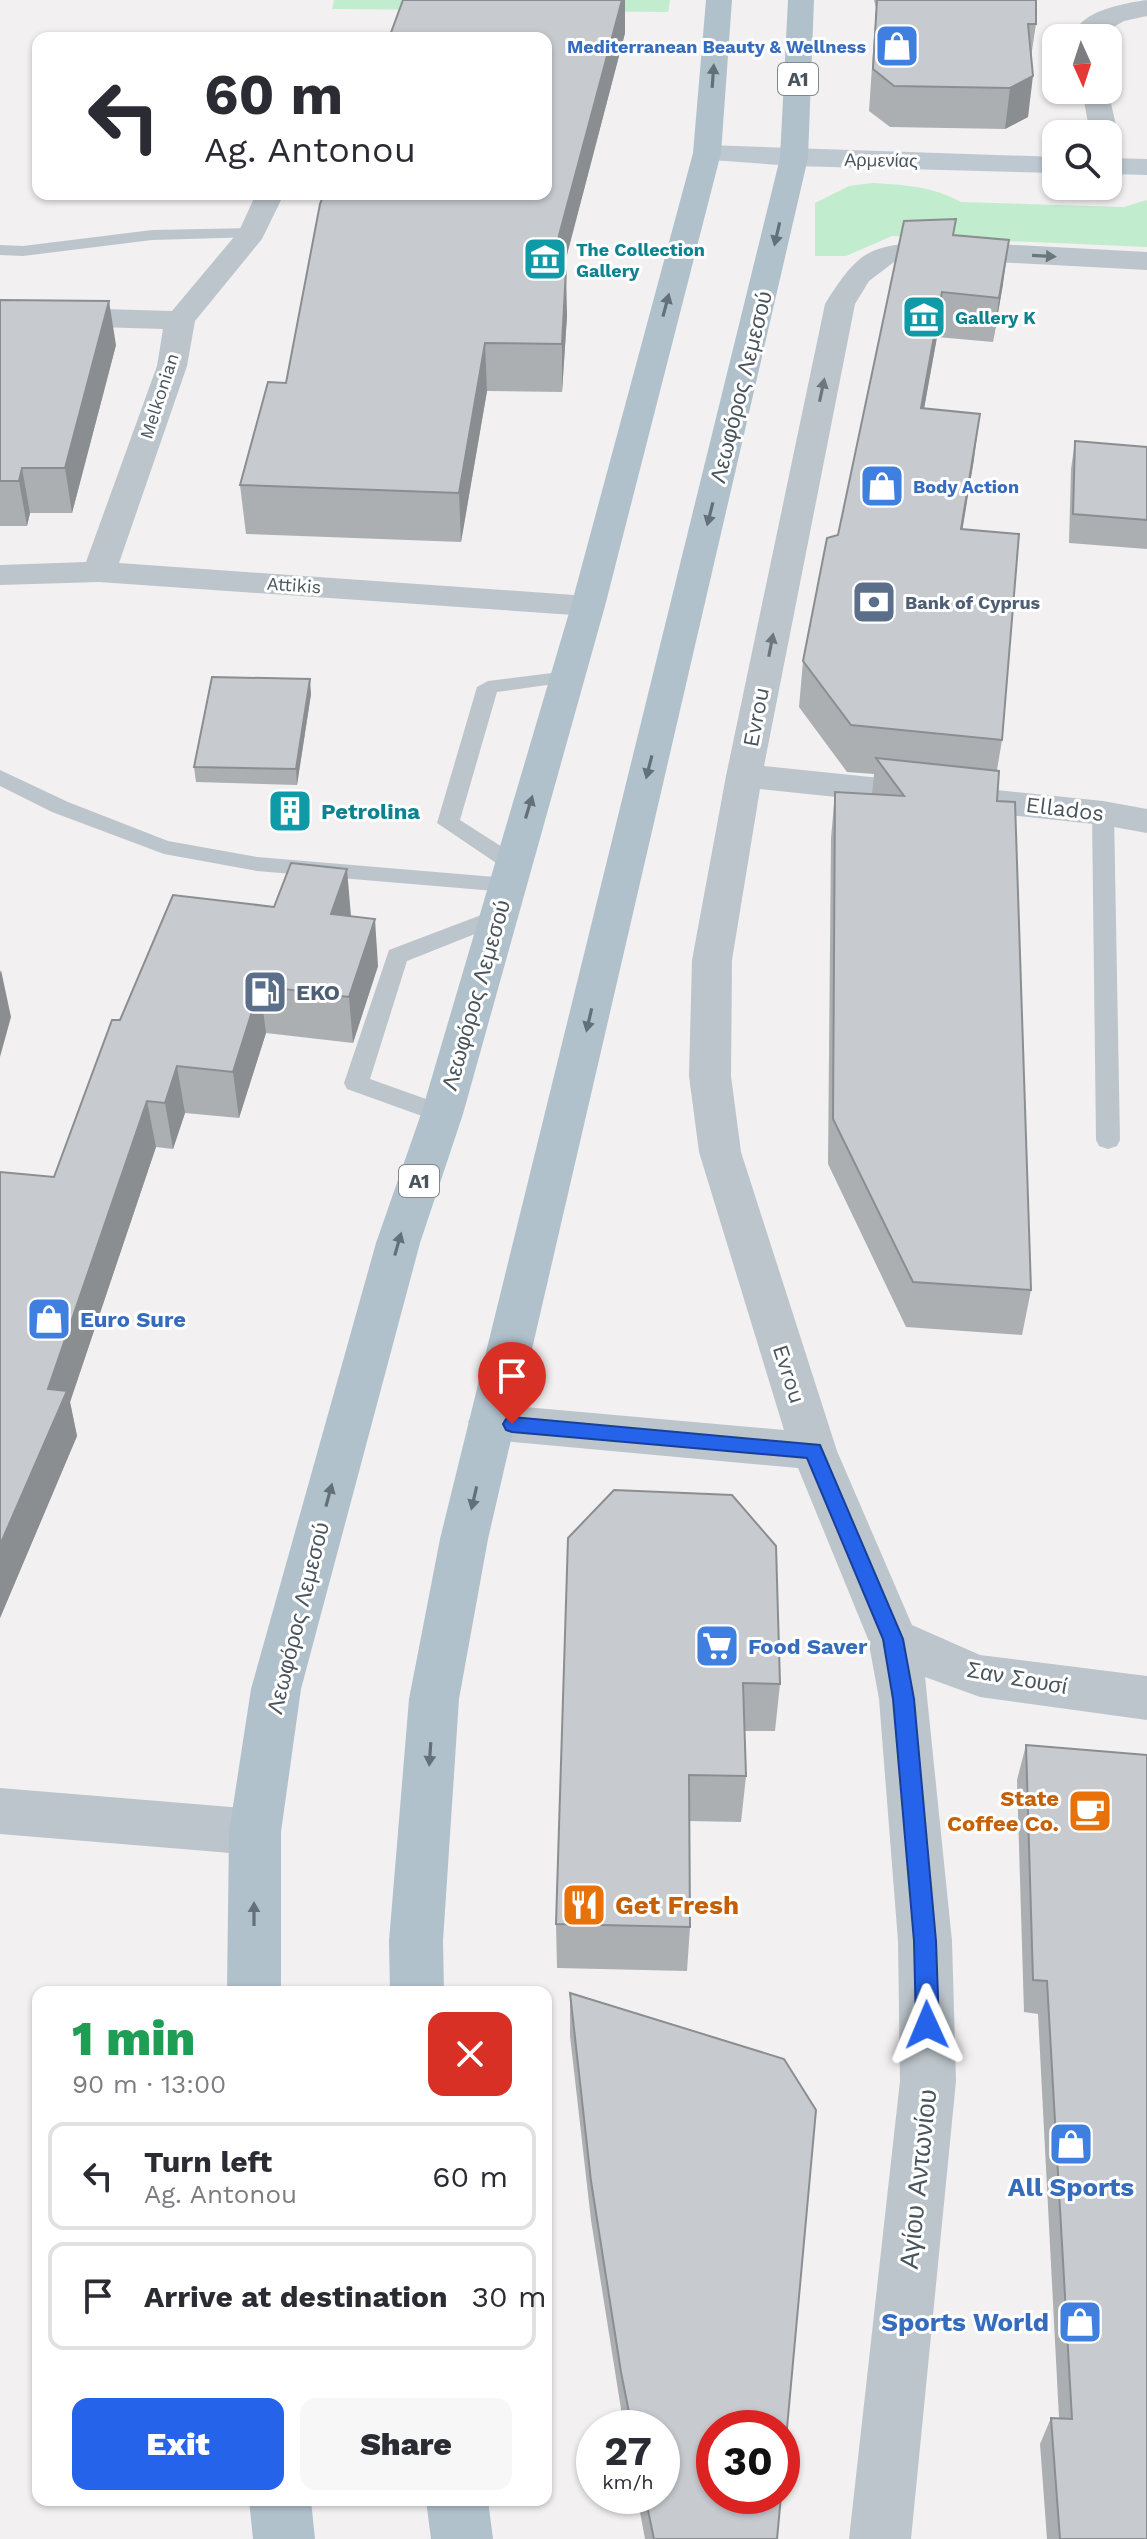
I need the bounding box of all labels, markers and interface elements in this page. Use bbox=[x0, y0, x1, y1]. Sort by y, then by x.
shop icon: Mediterranean Beauty & Wellness bbox=[873, 22, 921, 70]
north arrow bbox=[1042, 24, 1122, 104]
map controls bbox=[1042, 24, 1122, 200]
place label: Mediterranean Beauty & Wellness bbox=[567, 36, 866, 57]
text: 60 m bbox=[204, 62, 343, 128]
one-way arrow bbox=[707, 63, 720, 88]
road number: A1 bbox=[778, 63, 818, 95]
icon: left bbox=[72, 64, 176, 168]
button: search bbox=[1042, 120, 1122, 200]
text: Ag. Antonou bbox=[204, 129, 416, 171]
street label: Αρμενίας bbox=[844, 149, 918, 171]
one-way arrow bbox=[770, 222, 783, 247]
museum icon: The Collection Gallery bbox=[521, 235, 569, 283]
place label: The Collection Gallery bbox=[576, 239, 705, 281]
one-way arrow bbox=[1032, 250, 1057, 263]
street label: Λεωφόρος Λεμεσού bbox=[705, 288, 777, 486]
one-way arrow bbox=[660, 293, 672, 318]
museum icon: Gallery K bbox=[900, 293, 948, 341]
place label: Gallery K bbox=[955, 307, 1036, 328]
street label: Melkonian bbox=[135, 350, 183, 442]
one-way arrow bbox=[817, 378, 829, 403]
shop icon: Body Action bbox=[858, 462, 906, 510]
place label: Body Action bbox=[913, 476, 1019, 497]
one-way arrow bbox=[703, 502, 716, 527]
street label: Attikis bbox=[266, 573, 322, 597]
bank icon: Bank of Cyprus bbox=[850, 578, 898, 626]
place label: Bank of Cyprus bbox=[905, 592, 1041, 613]
one-way arrow bbox=[765, 632, 778, 657]
street label: Evrou bbox=[738, 685, 774, 749]
one-way arrow bbox=[643, 755, 655, 780]
building icon: Petrolina bbox=[266, 787, 314, 835]
street label: Ellados bbox=[1024, 792, 1106, 826]
one-way arrow bbox=[523, 795, 536, 819]
place label: Petrolina bbox=[321, 799, 420, 824]
street label: Λεωφόρος Λεμεσού bbox=[437, 897, 515, 1093]
fuel station icon: EKO bbox=[241, 968, 289, 1016]
place label: EKO bbox=[296, 980, 340, 1005]
one-way arrow bbox=[583, 1008, 595, 1033]
road number: A1 bbox=[399, 1165, 439, 1197]
one-way arrow bbox=[392, 1231, 405, 1255]
shop icon: Euro Sure bbox=[25, 1295, 73, 1343]
place label: Euro Sure bbox=[80, 1307, 186, 1332]
pin bbox=[478, 1342, 546, 1424]
street label: Evrou bbox=[768, 1342, 810, 1406]
icon: arrive bbox=[490, 1354, 534, 1398]
one-way arrow bbox=[323, 1482, 336, 1506]
one-way arrow bbox=[467, 1486, 479, 1511]
street label: Λεωφόρος Λεμεσού bbox=[262, 1519, 334, 1717]
supermarket icon: Food Saver bbox=[693, 1622, 741, 1670]
place label: Food Saver bbox=[748, 1634, 868, 1659]
street label: Σαν Σουσί bbox=[965, 1657, 1069, 1699]
one-way arrow bbox=[423, 1742, 436, 1767]
place label: State Coffee Co. bbox=[947, 1786, 1059, 1836]
cafe icon: State Coffee Co. bbox=[1066, 1787, 1114, 1835]
restaurant icon: Get Fresh bbox=[560, 1881, 608, 1929]
place label: Get Fresh bbox=[615, 1890, 739, 1920]
one-way arrow bbox=[248, 1901, 260, 1926]
position arrow bbox=[885, 1983, 969, 2067]
text: 1 min bbox=[72, 2010, 195, 2067]
button: close bbox=[428, 2012, 512, 2096]
text: 90 m · 13:00 bbox=[72, 2069, 226, 2099]
street label: Αγίου Αντωνίου bbox=[894, 2088, 942, 2270]
shop icon: All Sports bbox=[1047, 2120, 1095, 2168]
text: Turn left bbox=[144, 2144, 272, 2179]
icon: left bbox=[76, 2154, 120, 2198]
text: 60 m bbox=[432, 2159, 508, 2194]
place label: All Sports bbox=[1008, 2172, 1134, 2202]
text: Ag. Antonou bbox=[144, 2179, 297, 2209]
icon: arrive bbox=[76, 2274, 120, 2318]
text: Arrive at destination bbox=[144, 2279, 448, 2314]
text: 30 m bbox=[472, 2279, 547, 2314]
shop icon: Sports World bbox=[1056, 2298, 1104, 2346]
place label: Sports World bbox=[881, 2307, 1049, 2337]
button: Exit bbox=[72, 2398, 284, 2490]
button: Share bbox=[300, 2398, 512, 2490]
speed limit sign: 30 bbox=[696, 2410, 800, 2514]
text: 27 bbox=[604, 2428, 652, 2475]
text: km/h bbox=[602, 2470, 654, 2494]

